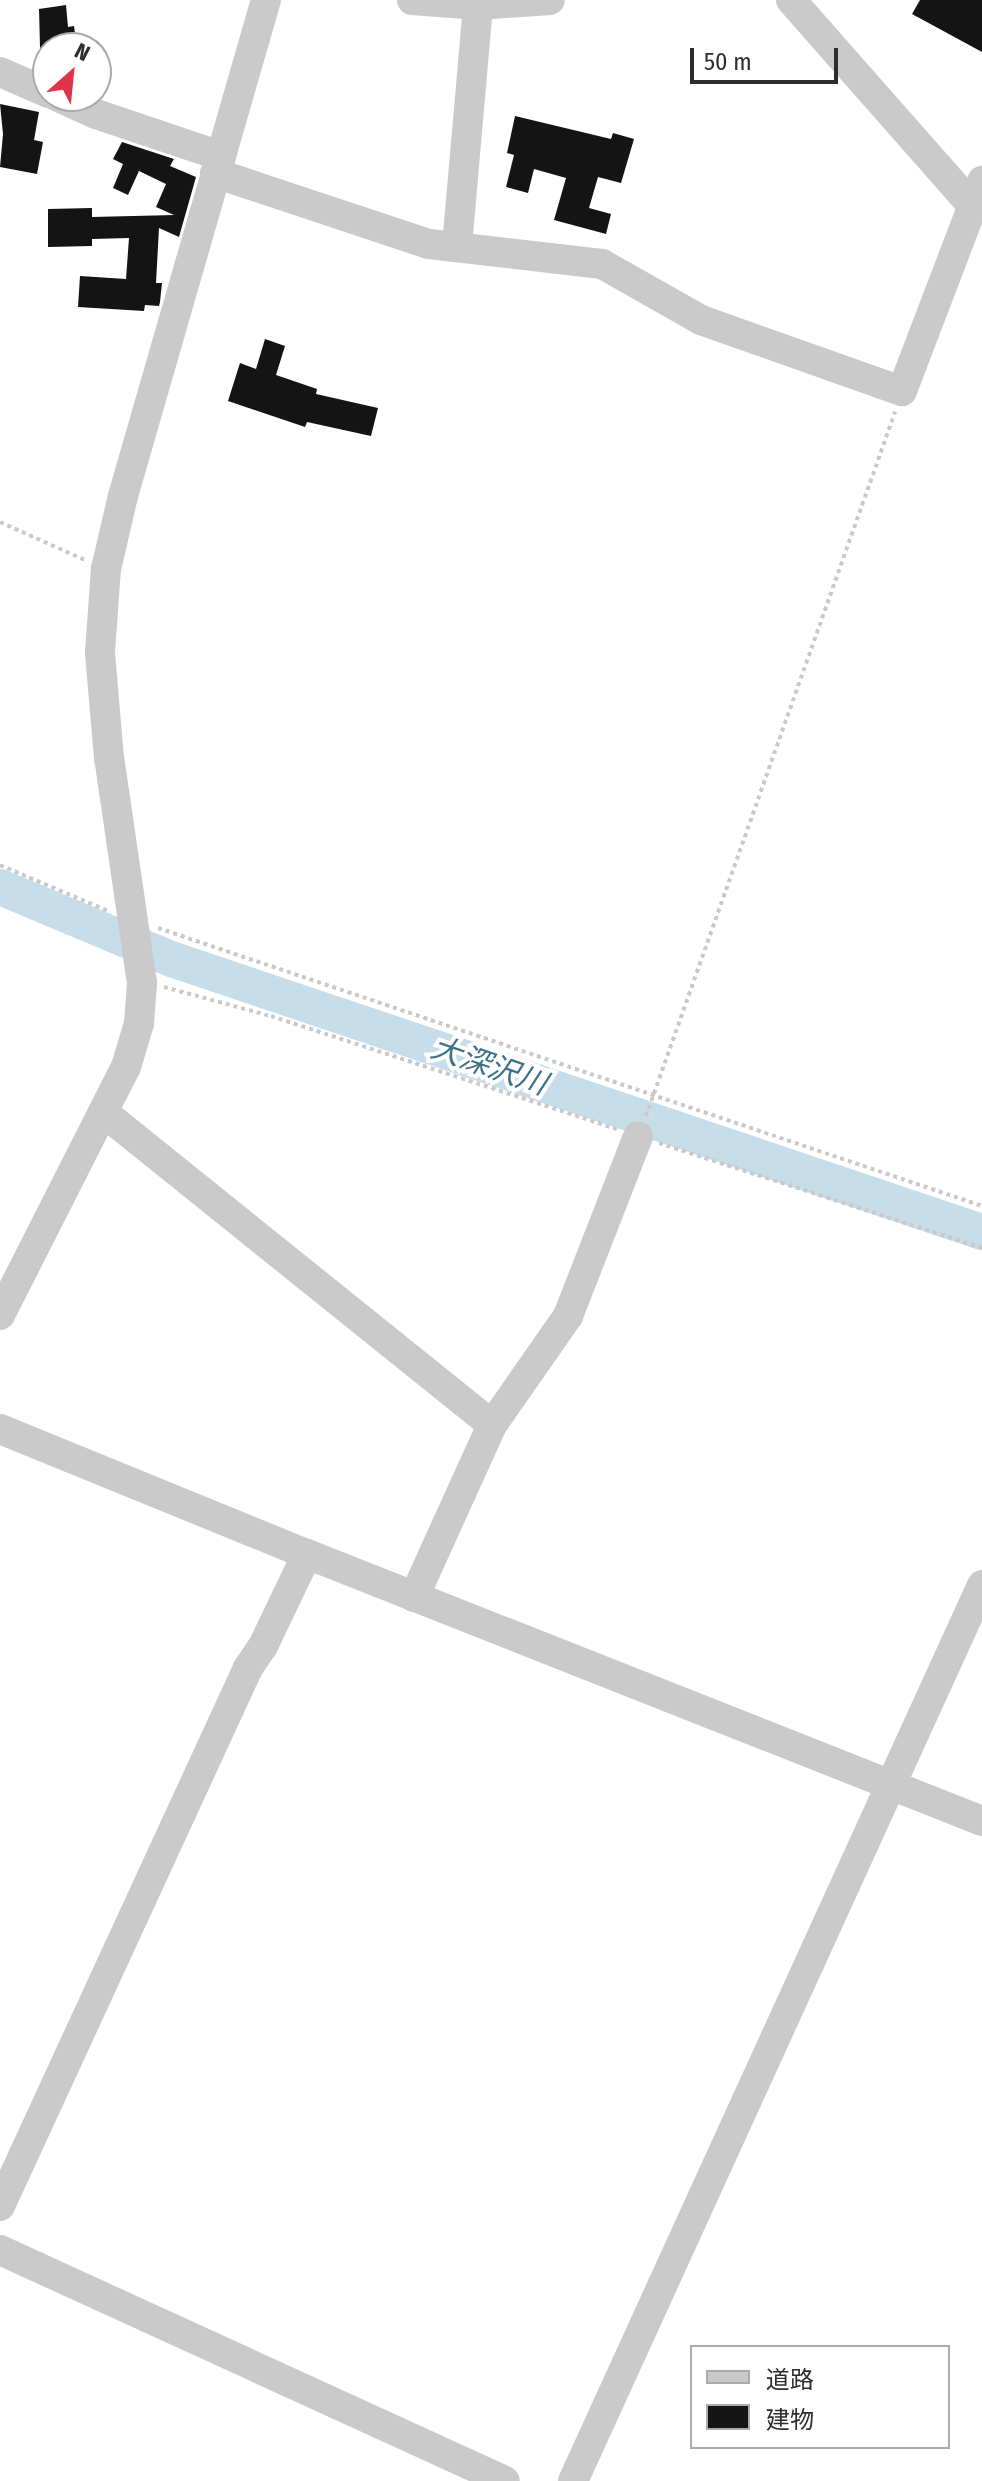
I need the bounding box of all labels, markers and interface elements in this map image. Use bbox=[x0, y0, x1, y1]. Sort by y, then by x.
north arrow bbox=[32, 32, 112, 112]
scale bar bbox=[694, 32, 842, 82]
text: N bbox=[70, 37, 94, 67]
text: 50 m bbox=[704, 48, 752, 76]
water label: 大深沢川 bbox=[426, 1029, 552, 1103]
legend bbox=[690, 2345, 950, 2449]
text: 道路 bbox=[766, 2366, 814, 2394]
text: 建物 bbox=[766, 2406, 814, 2434]

